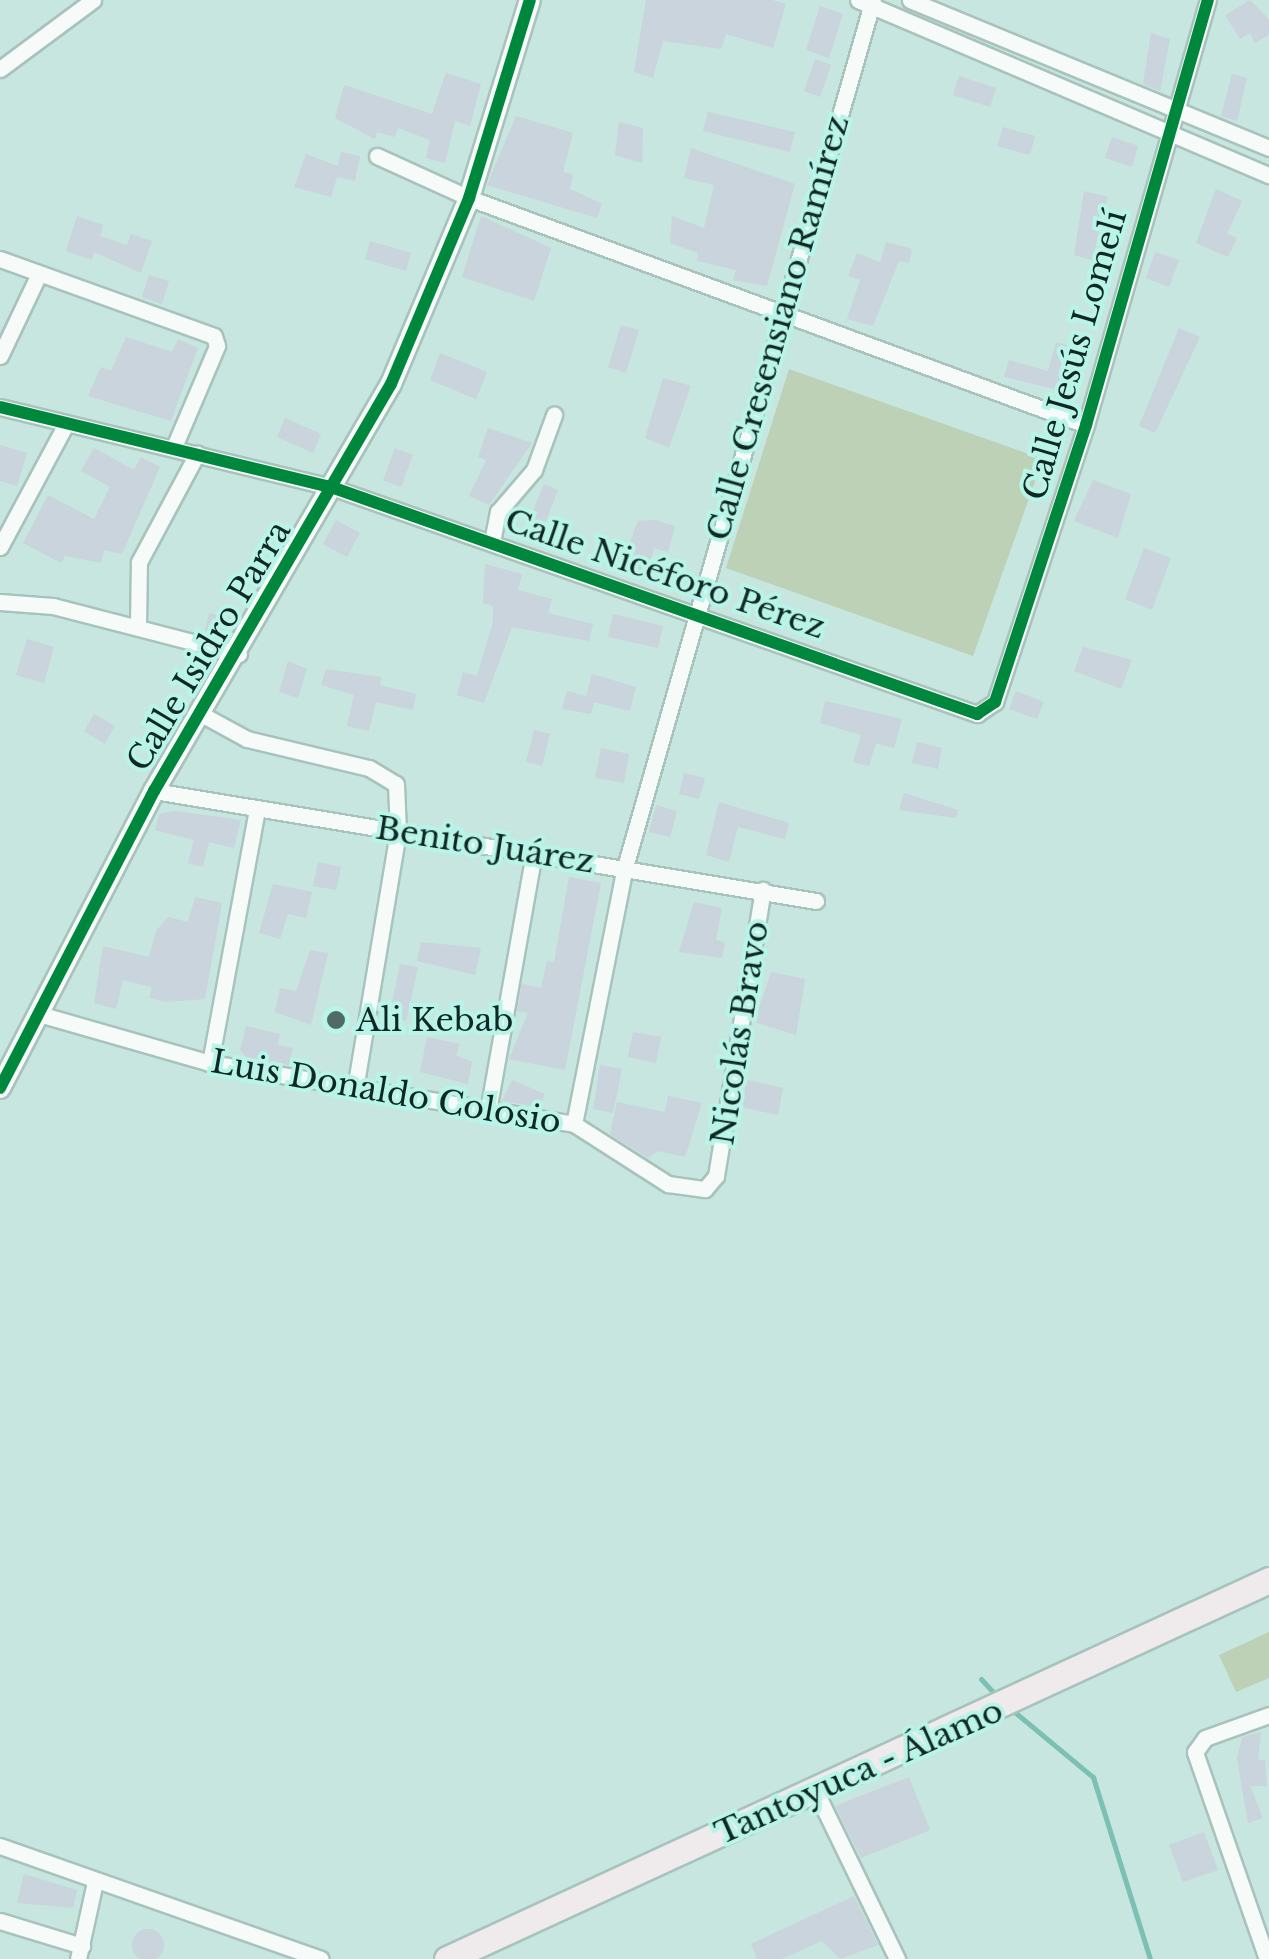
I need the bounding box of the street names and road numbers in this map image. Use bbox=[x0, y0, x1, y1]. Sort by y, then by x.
street label: Calle Cresensiano Ramírez bbox=[699, 111, 857, 545]
street label: Calle Jesús Lomelí bbox=[1015, 206, 1135, 504]
street label: Calle Nicéforo Pérez bbox=[500, 501, 830, 647]
street label: Calle Isidro Parra bbox=[119, 514, 299, 778]
street label: Benito Juárez bbox=[373, 809, 597, 881]
street label: Nicolás Bravo bbox=[703, 918, 777, 1148]
street label: Luis Donaldo Colosio bbox=[208, 1042, 564, 1142]
street label: Tantoyuca - Álamo bbox=[708, 1691, 1010, 1853]

